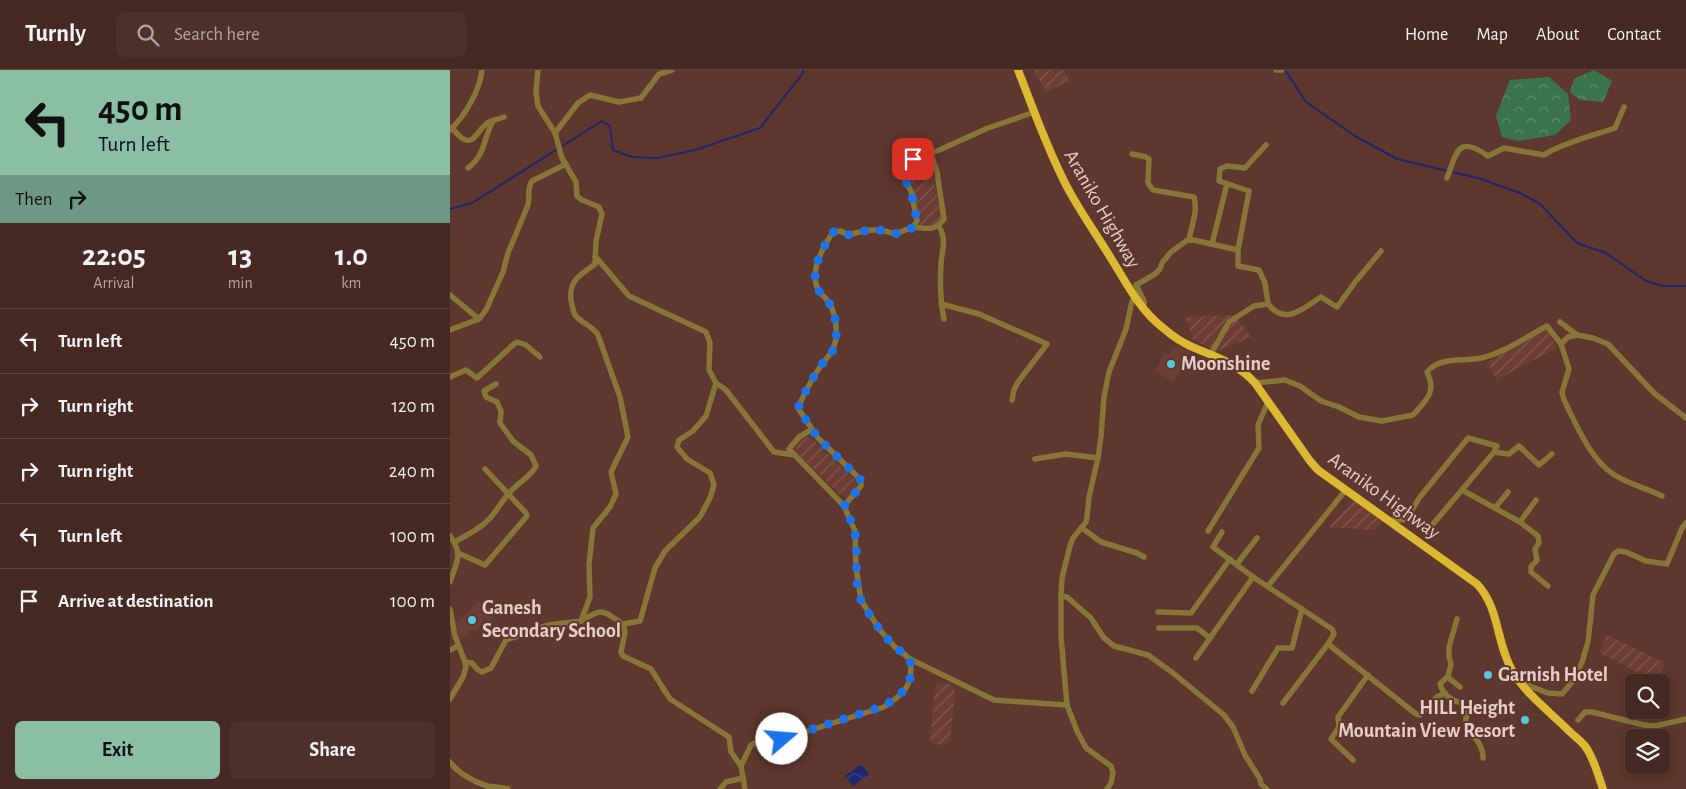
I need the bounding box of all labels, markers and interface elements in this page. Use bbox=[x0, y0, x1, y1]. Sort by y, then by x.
search box bbox=[116, 12, 466, 57]
icon: search bbox=[134, 21, 162, 49]
text: Turnly bbox=[25, 22, 86, 46]
text: Search here bbox=[174, 25, 260, 44]
text: Home bbox=[1405, 26, 1448, 44]
text: Map bbox=[1476, 26, 1508, 44]
text: About bbox=[1536, 26, 1579, 44]
text: Contact bbox=[1607, 26, 1661, 44]
icon: left bbox=[15, 90, 80, 155]
text: 450 m bbox=[98, 92, 183, 127]
text: Turn left bbox=[98, 133, 170, 155]
pin bbox=[892, 138, 934, 180]
icon: arrive bbox=[899, 145, 927, 173]
street label: Araniko Highway bbox=[1060, 147, 1144, 272]
icon: right bbox=[63, 185, 91, 213]
text: Then bbox=[15, 190, 53, 209]
text: 22:05 bbox=[82, 241, 146, 271]
text: 13 bbox=[228, 241, 252, 271]
text: 1.0 bbox=[335, 241, 368, 271]
text: Arrival bbox=[93, 275, 134, 291]
text: min bbox=[228, 275, 253, 291]
text: km bbox=[341, 275, 361, 291]
icon: left bbox=[15, 327, 43, 355]
text: Turn left bbox=[58, 332, 122, 351]
text: 450 m bbox=[390, 332, 435, 351]
place label: Moonshine bbox=[1181, 354, 1270, 374]
marker: Moonshine bbox=[1165, 358, 1177, 370]
icon: right bbox=[15, 392, 43, 420]
text: Turn right bbox=[58, 397, 133, 416]
text: 120 m bbox=[391, 397, 435, 416]
street label: Araniko Highway bbox=[1324, 449, 1444, 543]
icon: right bbox=[15, 457, 43, 485]
text: Turn right bbox=[58, 462, 133, 481]
text: 240 m bbox=[389, 462, 435, 481]
icon: left bbox=[15, 522, 43, 550]
text: Turn left bbox=[58, 527, 122, 546]
text: 100 m bbox=[390, 527, 435, 546]
icon: arrive bbox=[15, 587, 43, 615]
text: Arrive at destination bbox=[58, 592, 214, 611]
text: 100 m bbox=[390, 592, 435, 611]
place label: Ganesh Secondary School bbox=[482, 598, 621, 641]
marker: Ganesh Secondary School bbox=[466, 614, 478, 626]
place label: Garnish Hotel bbox=[1498, 665, 1608, 685]
marker: Garnish Hotel bbox=[1482, 669, 1494, 681]
map controls bbox=[1625, 674, 1670, 774]
button: search bbox=[1625, 674, 1670, 719]
place label: HILL Height Mountain View Resort bbox=[1338, 698, 1515, 741]
position arrow bbox=[755, 712, 807, 764]
marker: HILL Height Mountain View Resort bbox=[1519, 714, 1531, 726]
button: Exit bbox=[15, 721, 220, 779]
button: Share bbox=[230, 721, 435, 779]
button: layers bbox=[1625, 729, 1670, 774]

